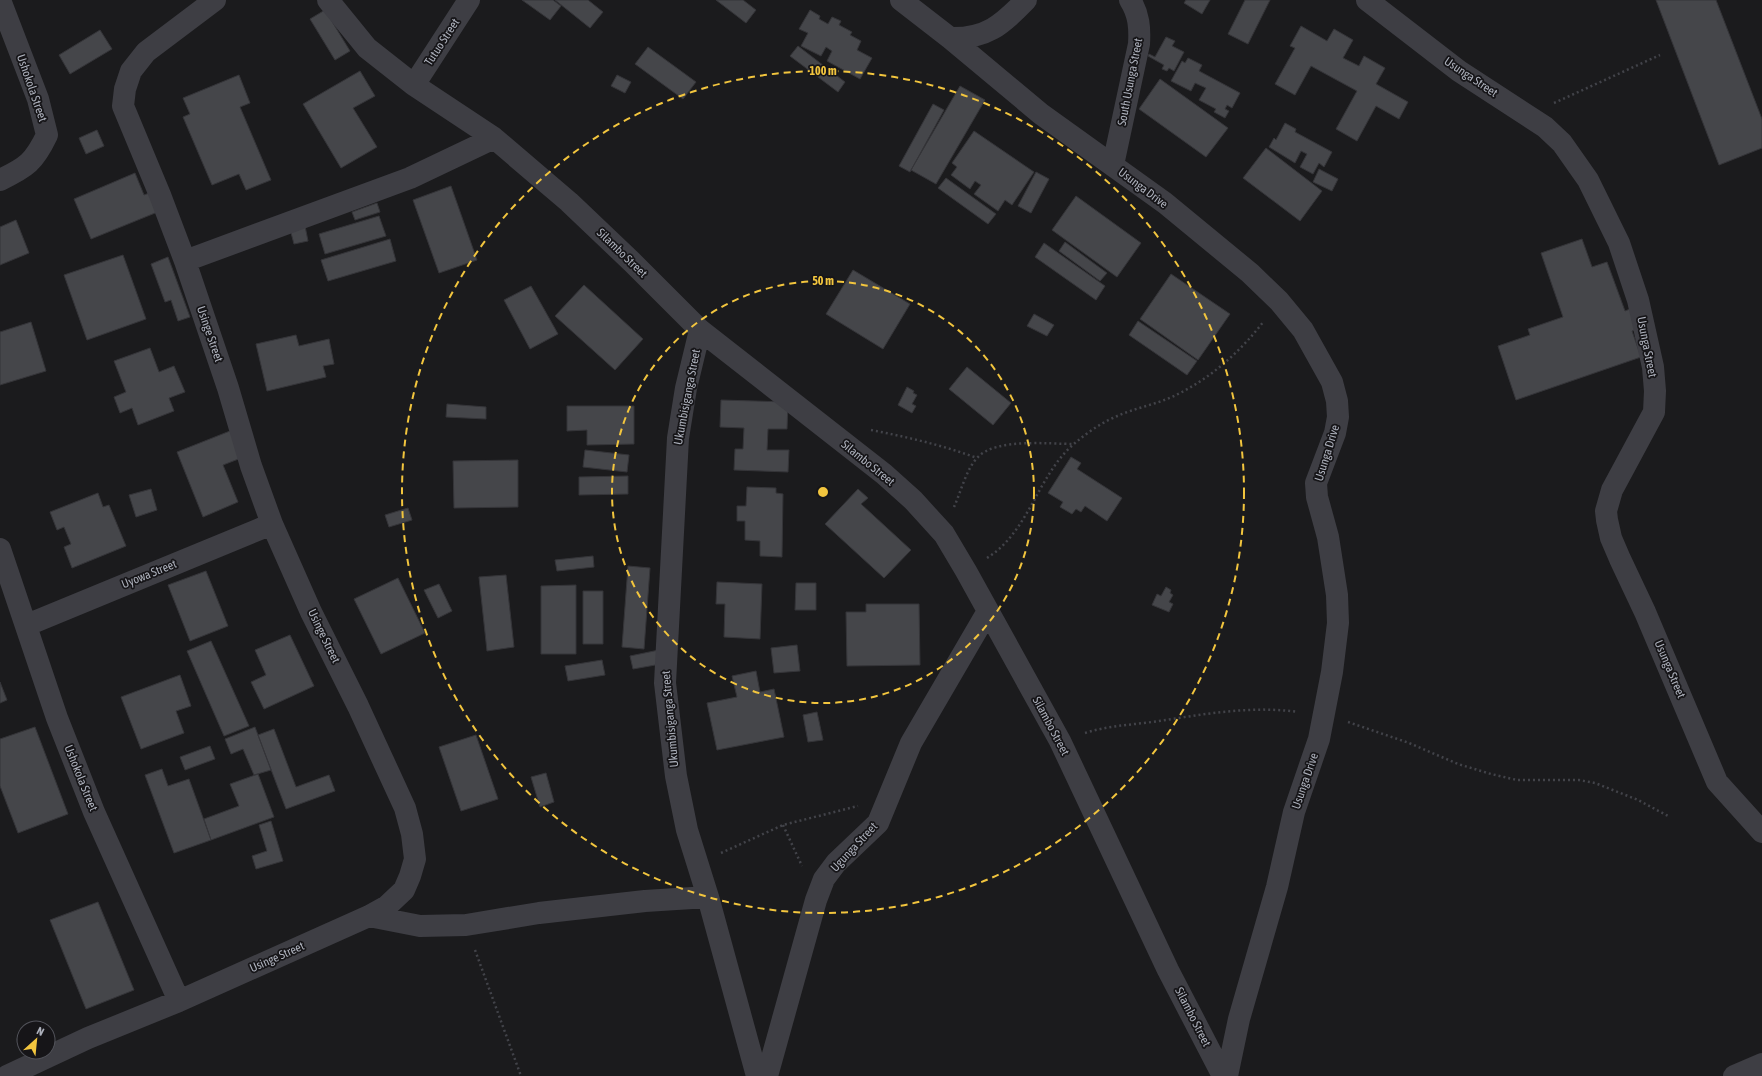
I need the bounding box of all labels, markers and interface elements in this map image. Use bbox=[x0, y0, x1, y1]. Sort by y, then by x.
street label: Tutuo Street bbox=[422, 15, 463, 68]
street label: South Usunga Street bbox=[1115, 37, 1145, 127]
street label: Ushokola Street bbox=[14, 53, 50, 124]
street label: Usunga Street bbox=[1442, 54, 1501, 100]
text: 100 m bbox=[809, 64, 837, 78]
street label: Usunga Drive bbox=[1115, 165, 1171, 211]
street label: Silambo Street bbox=[594, 226, 650, 281]
text: 50 m bbox=[812, 274, 834, 288]
street label: Usinge Street bbox=[194, 304, 226, 364]
street label: Usunga Street bbox=[1634, 316, 1660, 379]
street label: Ukumbisiganga Street bbox=[671, 348, 703, 446]
street label: Usunga Drive bbox=[1312, 423, 1342, 483]
street label: Silambo Street bbox=[839, 437, 898, 489]
centre of rings bbox=[816, 485, 830, 499]
street label: Uyowa Street bbox=[119, 556, 179, 591]
street label: Usinge Street bbox=[305, 607, 343, 666]
street label: Usunga Street bbox=[1652, 638, 1689, 700]
street label: Ukumbisiganga Street bbox=[659, 670, 681, 768]
street label: Silambo Street bbox=[1030, 694, 1073, 758]
street label: Ushokola Street bbox=[61, 743, 101, 814]
street label: Usunga Drive bbox=[1289, 751, 1321, 811]
street label: Ugunga Street bbox=[828, 819, 881, 875]
street label: Usinge Street bbox=[248, 939, 307, 975]
street label: Silambo Street bbox=[1172, 985, 1214, 1049]
north arrow bbox=[16, 1020, 56, 1060]
text: N bbox=[35, 1024, 46, 1038]

